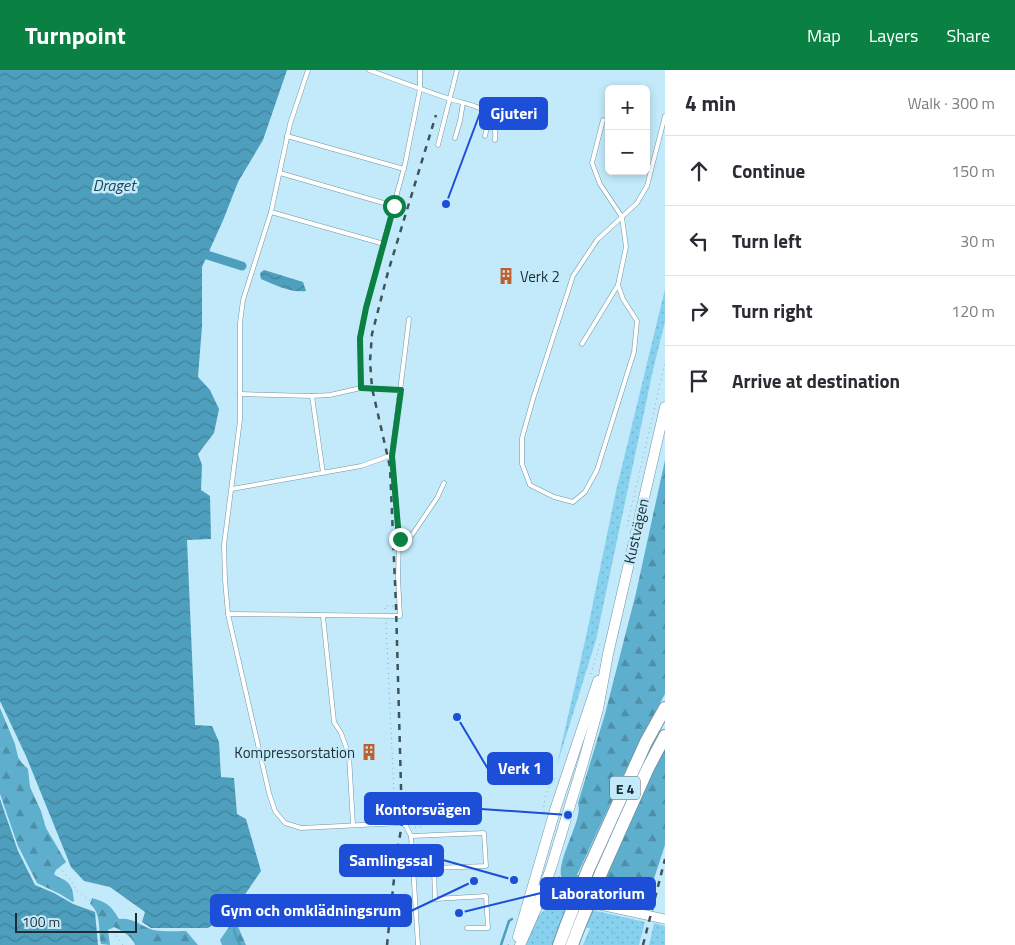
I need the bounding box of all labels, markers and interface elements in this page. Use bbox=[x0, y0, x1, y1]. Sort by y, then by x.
text: Turnpoint bbox=[25, 17, 126, 53]
text: Map bbox=[807, 22, 841, 49]
text: Layers bbox=[869, 22, 918, 49]
text: Share bbox=[946, 22, 990, 49]
map controls bbox=[605, 85, 650, 175]
button: + bbox=[605, 85, 650, 130]
text: 4 min bbox=[685, 87, 736, 119]
text: Walk · 300 m bbox=[907, 91, 995, 115]
callout: Gjuteri bbox=[480, 98, 547, 129]
text: Gjuteri bbox=[491, 101, 537, 125]
button: − bbox=[605, 130, 650, 175]
text: Continue bbox=[732, 156, 805, 185]
icon: ahead bbox=[685, 157, 713, 185]
text: 150 m bbox=[951, 159, 995, 183]
water label: Draget bbox=[93, 173, 137, 197]
route start bbox=[383, 195, 406, 218]
text: Turn left bbox=[732, 226, 802, 255]
icon: left bbox=[685, 227, 713, 255]
text: 30 m bbox=[960, 229, 995, 253]
place label: Verk 2 bbox=[520, 265, 560, 288]
building icon: Verk 2 bbox=[496, 266, 516, 286]
text: Turn right bbox=[732, 296, 813, 325]
icon: right bbox=[685, 297, 713, 325]
text: 120 m bbox=[951, 299, 995, 323]
text: Arrive at destination bbox=[732, 366, 900, 395]
icon: arrive bbox=[685, 367, 713, 395]
street label: Kustvägen bbox=[617, 496, 655, 566]
route end bbox=[389, 528, 412, 551]
place label: Kompressorstation bbox=[234, 741, 355, 764]
building icon: Kompressorstation bbox=[359, 742, 379, 762]
callout: Verk 1 bbox=[488, 753, 552, 784]
text: Verk 1 bbox=[498, 756, 542, 780]
road number: E 4 bbox=[610, 776, 640, 800]
callout: Kontorsvägen bbox=[365, 793, 481, 824]
text: Kontorsvägen bbox=[375, 797, 471, 821]
callout: Samlingssal bbox=[340, 845, 443, 876]
text: Samlingssal bbox=[349, 848, 433, 872]
callout: Laboratorium bbox=[541, 878, 655, 909]
text: Laboratorium bbox=[551, 881, 645, 905]
callout: Gym och omklädningsrum bbox=[211, 895, 411, 926]
text: Gym och omklädningsrum bbox=[221, 898, 401, 922]
scale bar bbox=[15, 910, 138, 933]
text: 100 m bbox=[22, 911, 60, 932]

